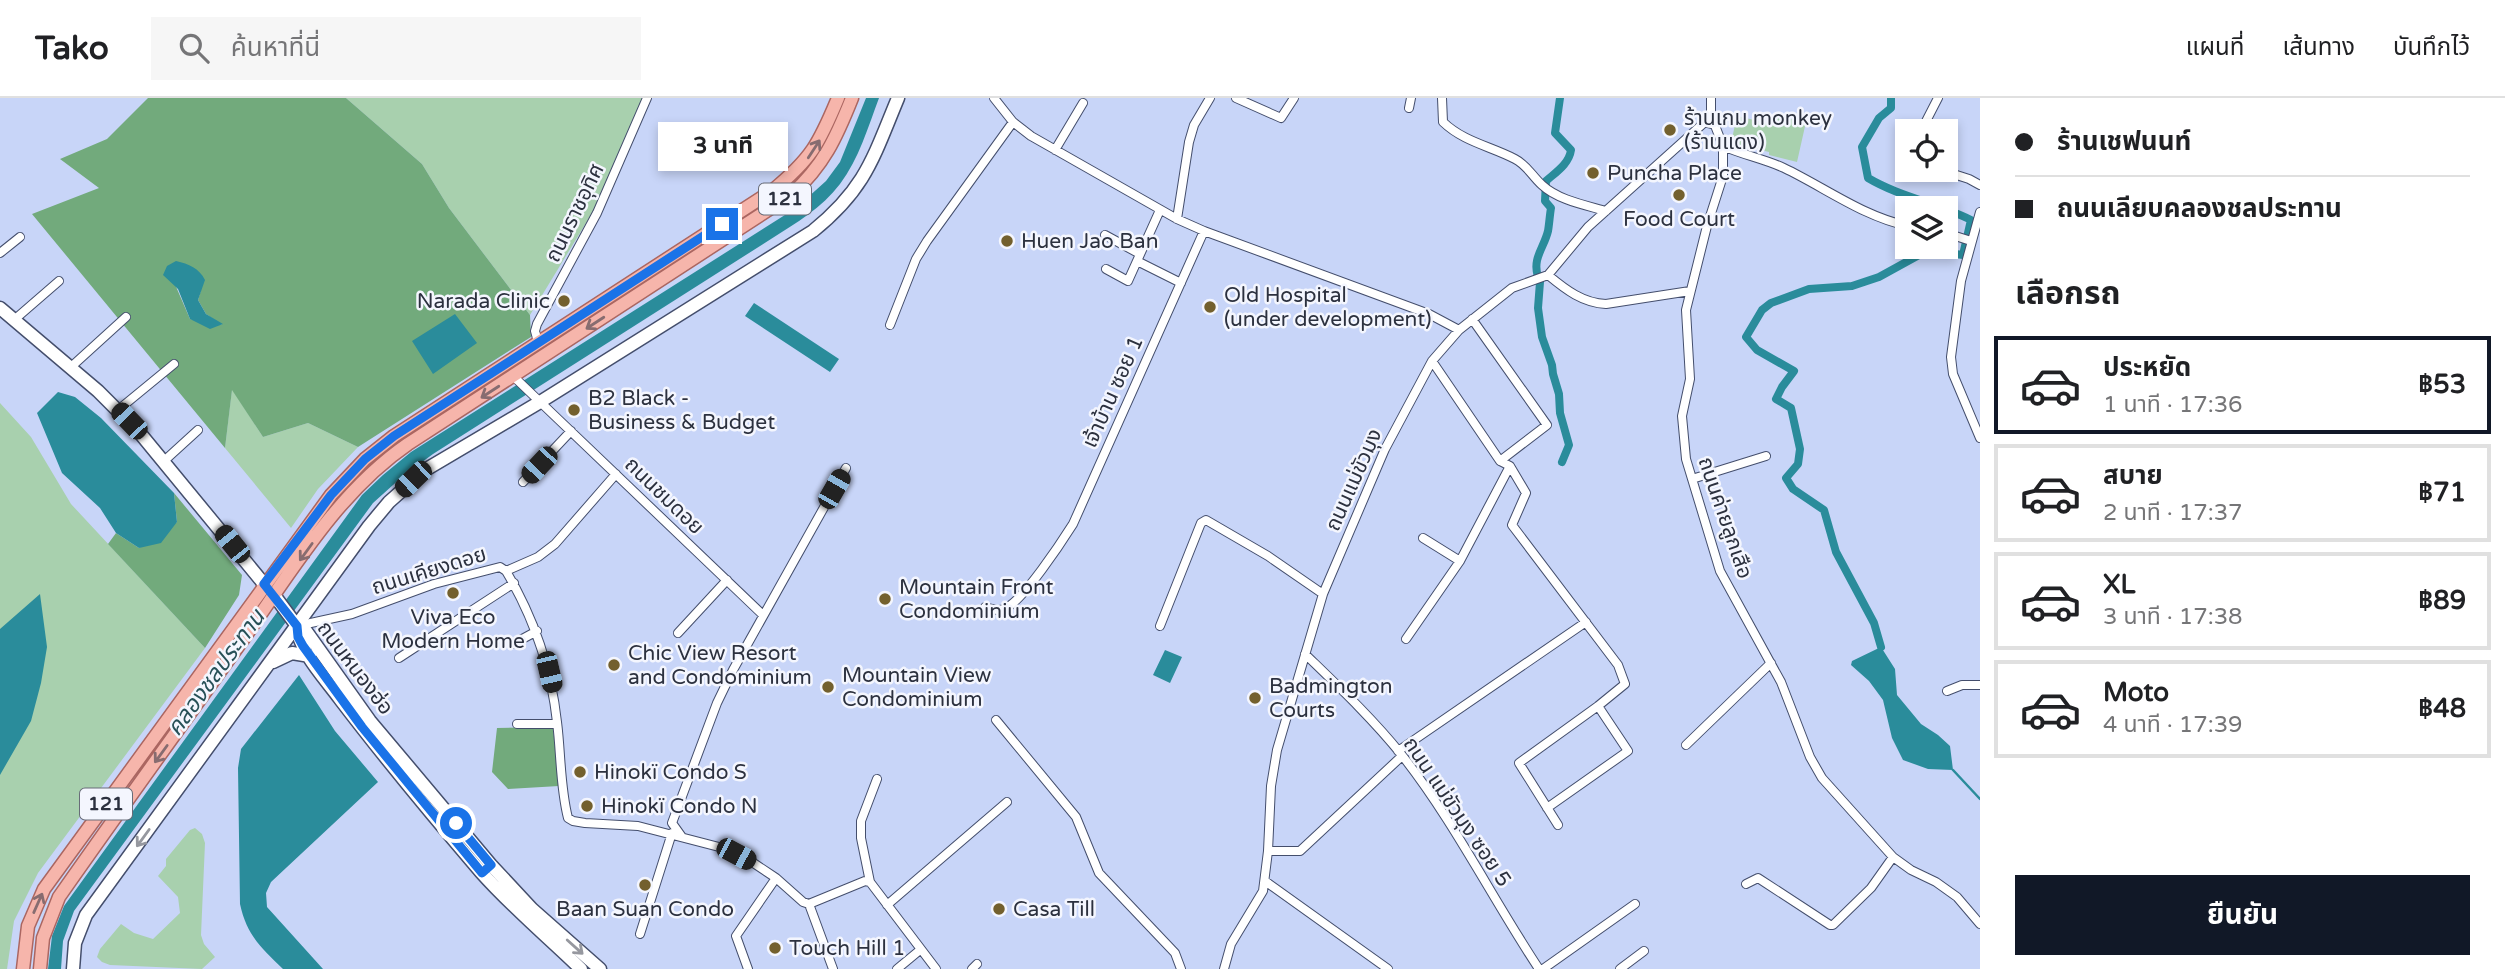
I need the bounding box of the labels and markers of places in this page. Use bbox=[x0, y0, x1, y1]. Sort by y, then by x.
place label: ร้านเกม monkey (ร้านแดง) bbox=[1684, 106, 1832, 155]
marker: ร้านเกม monkey (ร้านแดง) bbox=[1662, 122, 1678, 138]
place label: Puncha Place bbox=[1607, 161, 1742, 186]
marker: Puncha Place bbox=[1585, 165, 1601, 181]
marker: Food Court bbox=[1671, 187, 1687, 203]
place label: Food Court bbox=[1623, 207, 1735, 232]
place label: Huen Jao Ban bbox=[1021, 229, 1158, 254]
marker: Huen Jao Ban bbox=[999, 233, 1015, 249]
place label: Old Hospital (under development) bbox=[1224, 283, 1431, 332]
place label: Narada Clinic bbox=[417, 289, 550, 314]
marker: Narada Clinic bbox=[556, 293, 572, 309]
marker: Old Hospital (under development) bbox=[1202, 299, 1218, 315]
place label: B2 Black - Business & Budget bbox=[588, 386, 775, 435]
marker: B2 Black - Business & Budget bbox=[566, 402, 582, 418]
place label: Mountain Front Condominium bbox=[899, 575, 1054, 624]
marker: Viva Eco Modern Home bbox=[445, 585, 461, 601]
marker: Mountain Front Condominium bbox=[877, 591, 893, 607]
place label: Viva Eco Modern Home bbox=[381, 605, 525, 654]
place label: Chic View Resort and Condominium bbox=[628, 641, 812, 690]
marker: Chic View Resort and Condominium bbox=[606, 657, 622, 673]
place label: Mountain View Condominium bbox=[842, 663, 992, 712]
place label: Badmington Courts bbox=[1269, 674, 1393, 723]
marker: Mountain View Condominium bbox=[820, 679, 836, 695]
marker: Badmington Courts bbox=[1247, 690, 1263, 706]
place label: Hinokï Condo S bbox=[594, 760, 747, 785]
marker: Hinokï Condo S bbox=[572, 764, 588, 780]
place label: Hinokï Condo N bbox=[601, 794, 758, 819]
marker: Hinokï Condo N bbox=[579, 798, 595, 814]
marker: Baan Suan Condo bbox=[637, 877, 653, 893]
place label: Baan Suan Condo bbox=[556, 897, 734, 922]
place label: Casa Till bbox=[1013, 897, 1095, 922]
marker: Casa Till bbox=[991, 901, 1007, 917]
place label: Touch Hill 1 bbox=[789, 936, 905, 961]
marker: Touch Hill 1 bbox=[767, 940, 783, 956]

